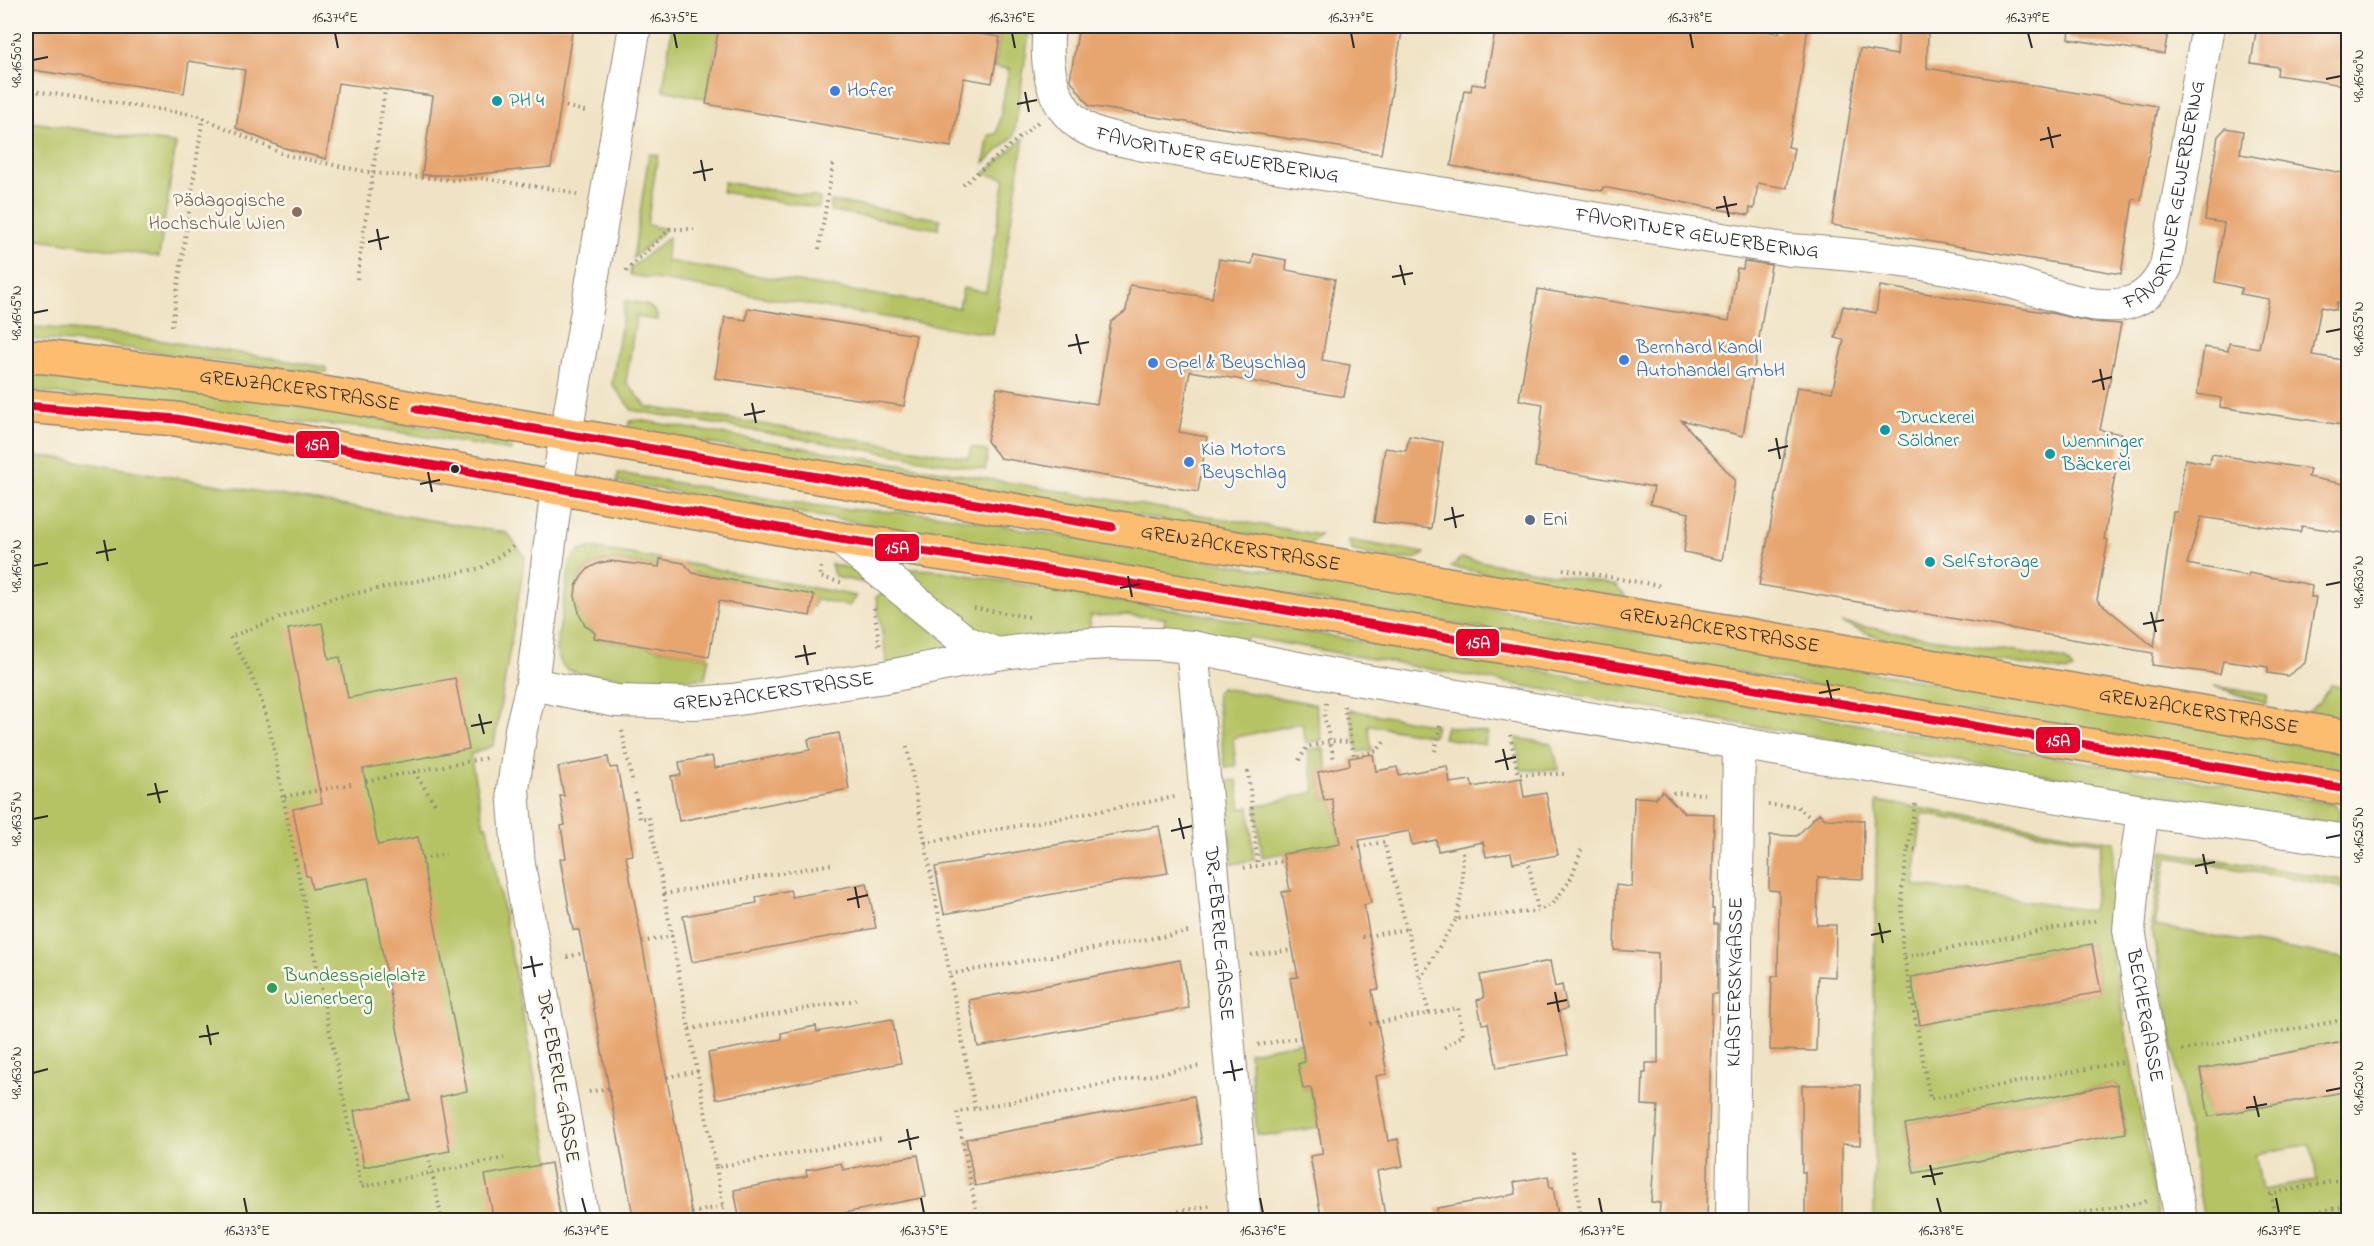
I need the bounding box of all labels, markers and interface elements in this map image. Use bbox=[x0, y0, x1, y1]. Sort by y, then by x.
text: 16.374°E bbox=[312, 7, 358, 29]
text: 16.375°E bbox=[650, 7, 698, 29]
text: 16.376°E bbox=[989, 7, 1035, 29]
text: 16.377°E bbox=[1328, 7, 1374, 29]
text: 16.378°E bbox=[1667, 7, 1713, 29]
text: 16.379°E bbox=[2006, 7, 2050, 29]
text: 48.1650°N bbox=[6, 32, 28, 88]
text: 48.1640°N bbox=[2348, 49, 2370, 103]
place label: Hofer bbox=[847, 77, 894, 106]
street label: FAVORITNER GEWERBERING bbox=[2119, 79, 2213, 318]
marker: Hofer bbox=[828, 84, 842, 98]
place label: PH 4 bbox=[509, 87, 544, 116]
marker: PH 4 bbox=[490, 94, 504, 108]
street label: FAVORITNER GEWERBERING bbox=[1091, 119, 1341, 191]
place label: Pädagogische Hochschule Wien bbox=[148, 187, 285, 239]
street label: FAVORITNER GEWERBERING bbox=[1572, 201, 1820, 266]
marker: Pädagogische Hochschule Wien bbox=[290, 205, 304, 219]
text: 48.1645°N bbox=[6, 285, 28, 341]
text: 48.1635°N bbox=[2348, 301, 2370, 357]
place label: Bernhard Kandl Autohandel GmbH bbox=[1635, 334, 1785, 386]
place label: Opel & Beyschlag bbox=[1165, 349, 1306, 379]
marker: Bernhard Kandl Autohandel GmbH bbox=[1617, 353, 1631, 367]
marker: Opel & Beyschlag bbox=[1146, 356, 1160, 370]
street label: GRENZACKERSTRASSE bbox=[198, 362, 402, 420]
place label: Druckerei Söldner bbox=[1896, 404, 1975, 456]
marker: Druckerei Söldner bbox=[1878, 423, 1892, 437]
place label: Wenninger Bäckerei bbox=[2061, 428, 2145, 480]
line badge: 15A bbox=[295, 430, 340, 459]
text: 15A bbox=[305, 434, 329, 458]
place label: Kia Motors Beyschlag bbox=[1200, 436, 1286, 489]
marker: Wenninger Bäckerei bbox=[2043, 447, 2057, 461]
marker: Kia Motors Beyschlag bbox=[1182, 455, 1196, 469]
unlabelled marker bbox=[449, 463, 461, 475]
place label: Eni bbox=[1542, 506, 1568, 535]
marker: Eni bbox=[1523, 513, 1537, 527]
street label: GRENZACKERSTRASSE bbox=[1138, 517, 1343, 580]
line badge: 15A bbox=[874, 533, 920, 562]
text: 15A bbox=[885, 537, 909, 561]
text: 48.1640°N bbox=[6, 539, 28, 593]
place label: Selfstorage bbox=[1942, 548, 2039, 578]
marker: Selfstorage bbox=[1923, 555, 1937, 569]
text: 48.1630°N bbox=[2348, 555, 2370, 609]
street label: GRENZACKERSTRASSE bbox=[1617, 599, 1822, 661]
line badge: 15A bbox=[1455, 628, 1500, 657]
text: 15A bbox=[1466, 632, 1490, 656]
street label: GRENZACKERSTRASSE bbox=[673, 664, 876, 718]
street label: GRENZACKERSTRASSE bbox=[2097, 680, 2301, 743]
line badge: 15A bbox=[2035, 726, 2081, 754]
text: 15A bbox=[2046, 730, 2070, 754]
text: 48.1635°N bbox=[6, 791, 28, 847]
text: 48.1625°N bbox=[2348, 807, 2370, 863]
street label: DR.-EBERLE-GASSE bbox=[1196, 844, 1241, 1022]
street label: KLASTERSKYGASSE bbox=[1720, 897, 1751, 1067]
street label: BECHERGASSE bbox=[2118, 946, 2171, 1084]
place label: Bundesspielplatz Wienerberg bbox=[283, 962, 426, 1015]
marker: Bundesspielplatz Wienerberg bbox=[265, 981, 279, 995]
street label: DR.-EBERLE-GASSE bbox=[527, 988, 586, 1165]
text: 48.1630°N bbox=[6, 1046, 28, 1100]
text: 48.1620°N bbox=[2348, 1061, 2370, 1115]
text: 16.373°E bbox=[224, 1220, 270, 1242]
text: 16.374°E bbox=[563, 1220, 609, 1242]
text: 16.375°E bbox=[900, 1220, 948, 1242]
text: 16.376°E bbox=[1240, 1220, 1286, 1242]
text: 16.377°E bbox=[1579, 1220, 1625, 1242]
text: 16.378°E bbox=[1918, 1220, 1964, 1242]
text: 16.379°E bbox=[2257, 1220, 2301, 1242]

